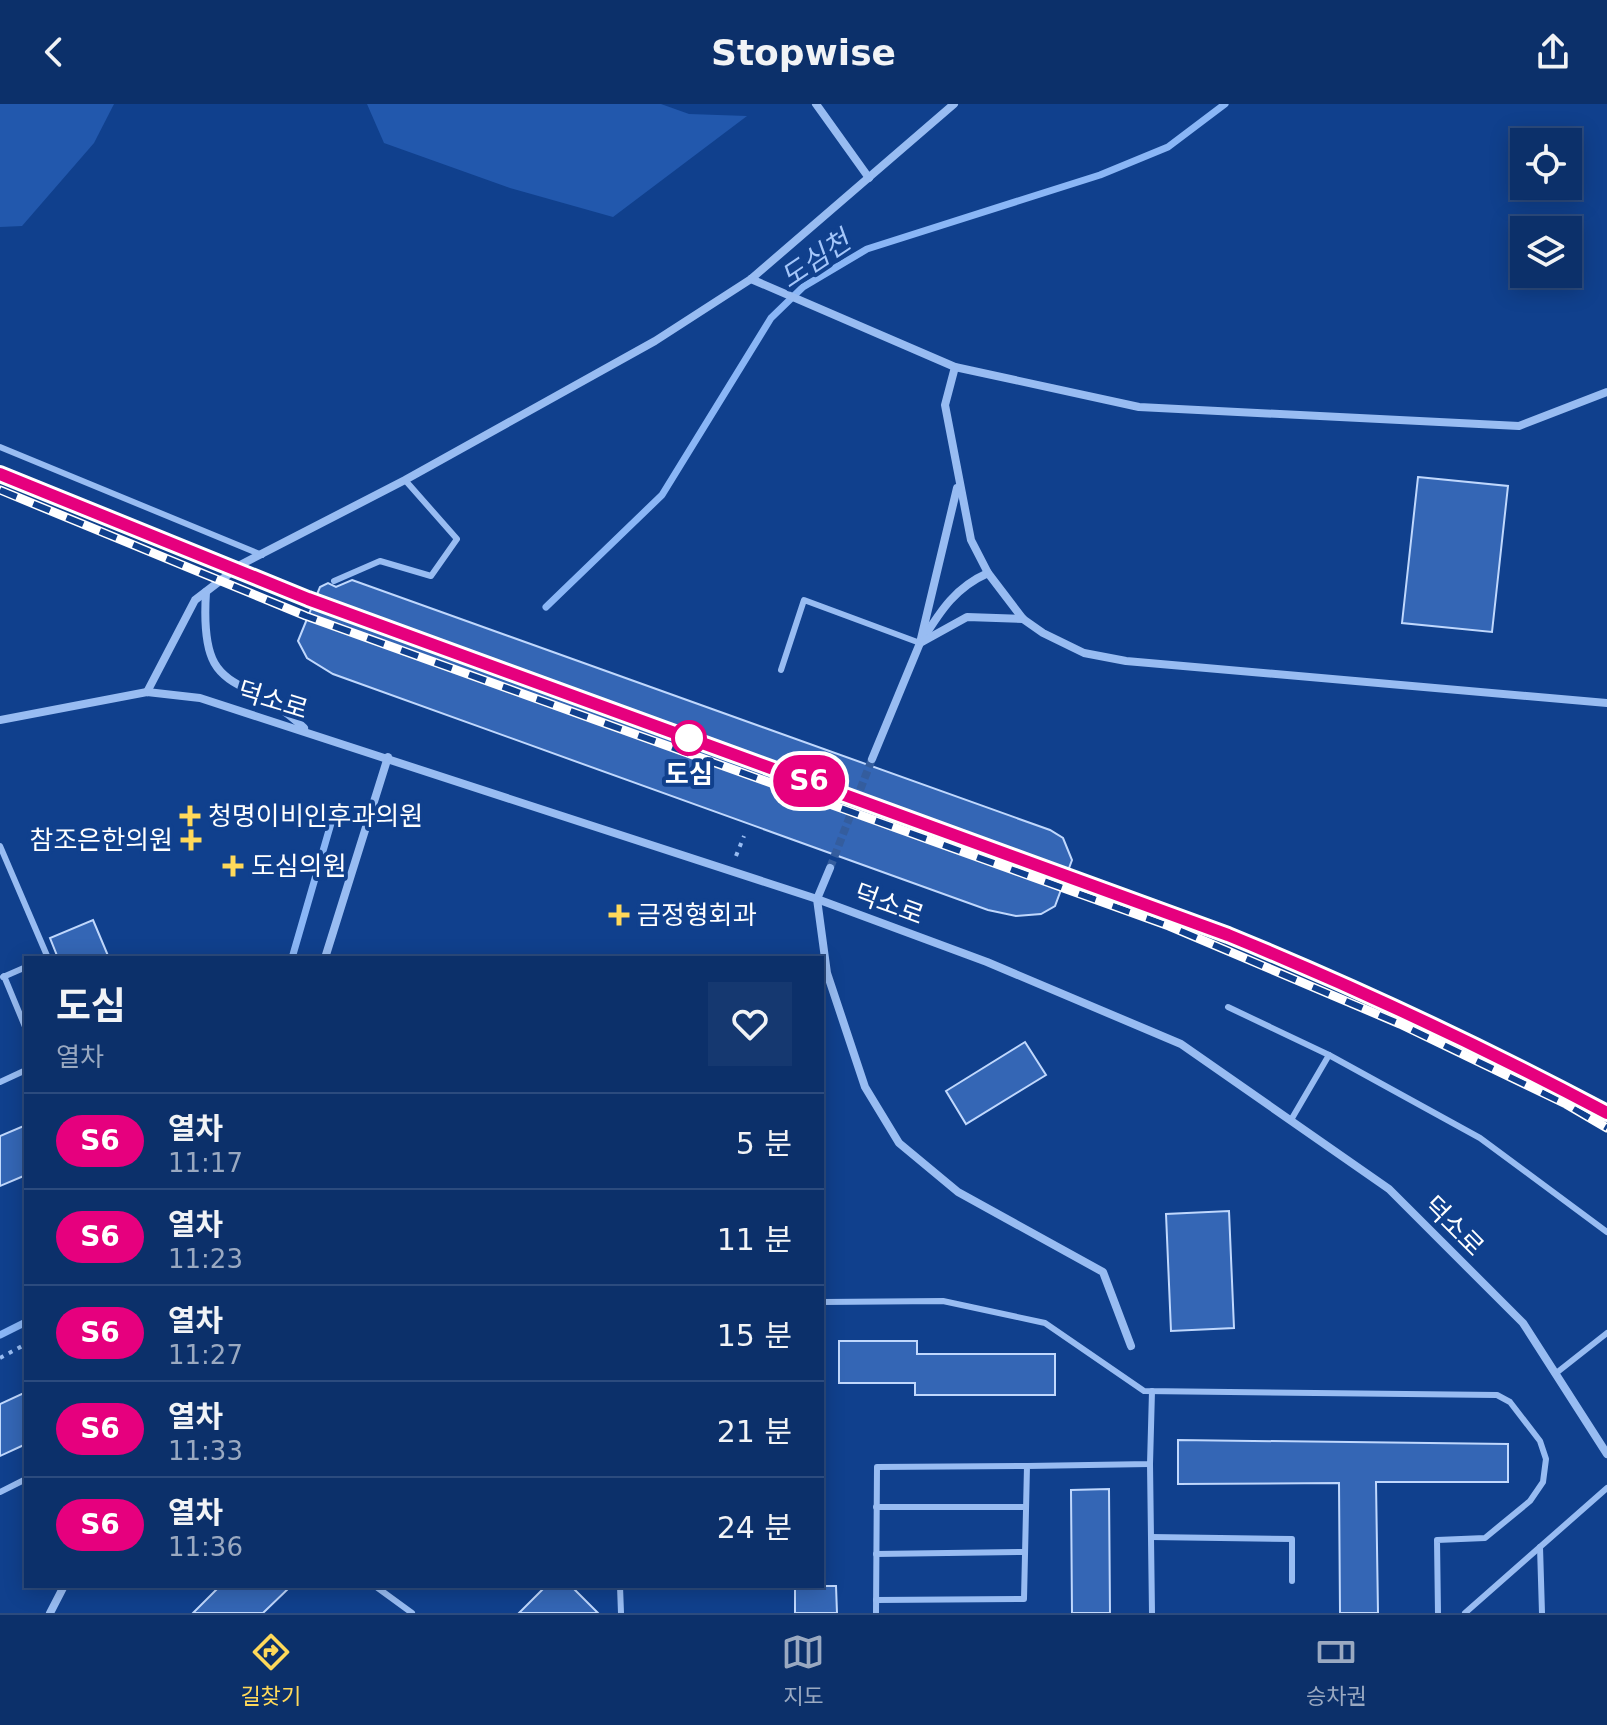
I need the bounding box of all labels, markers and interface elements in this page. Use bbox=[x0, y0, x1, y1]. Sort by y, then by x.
icon: back bbox=[32, 30, 76, 74]
icon: share bbox=[1531, 30, 1575, 74]
text: Stopwise bbox=[711, 32, 896, 73]
map controls bbox=[1510, 128, 1582, 288]
button: locate bbox=[1510, 128, 1582, 200]
button: layers bbox=[1510, 216, 1582, 288]
water label: 도심천 bbox=[774, 222, 859, 295]
street label: 덕소로 bbox=[234, 675, 312, 725]
marker: 도심 bbox=[672, 721, 706, 755]
line badge: S6 bbox=[773, 755, 845, 807]
place label: 도심 bbox=[665, 759, 713, 789]
text: S6 bbox=[789, 764, 829, 797]
place label: 청명이비인후과의원 bbox=[208, 801, 423, 831]
marker: 청명이비인후과의원 bbox=[179, 805, 201, 827]
place label: 참조은한의원 bbox=[29, 825, 173, 855]
marker: 참조은한의원 bbox=[180, 829, 202, 851]
place label: 도심의원 bbox=[251, 851, 347, 881]
marker: 도심의원 bbox=[222, 855, 244, 877]
street label: 덕소로 bbox=[850, 878, 928, 930]
place label: 금정형회과 bbox=[637, 900, 757, 930]
marker: 금정형회과 bbox=[608, 904, 630, 926]
button: heart bbox=[708, 982, 792, 1066]
text: 도심 bbox=[56, 984, 126, 1028]
text: 열차 bbox=[56, 1042, 104, 1072]
text: 열차 bbox=[168, 1111, 223, 1146]
text: S6 bbox=[80, 1124, 120, 1157]
text: 5 분 bbox=[736, 1126, 792, 1161]
text: 11:17 bbox=[168, 1148, 243, 1178]
street label: 덕소로 bbox=[1418, 1190, 1490, 1262]
text: 열차 bbox=[168, 1207, 223, 1242]
text: S6 bbox=[80, 1220, 120, 1253]
text: 11 분 bbox=[717, 1222, 792, 1257]
text: 11:23 bbox=[168, 1244, 243, 1274]
text: 열차 bbox=[168, 1303, 223, 1338]
text: S6 bbox=[80, 1316, 120, 1349]
text: 15 분 bbox=[717, 1318, 792, 1353]
text: 11:27 bbox=[168, 1340, 243, 1370]
text: 열차 bbox=[168, 1399, 223, 1434]
text: S6 bbox=[80, 1412, 120, 1445]
text: 21 분 bbox=[717, 1414, 792, 1449]
text: 11:33 bbox=[168, 1436, 243, 1466]
text: 열차 bbox=[168, 1495, 223, 1530]
text: S6 bbox=[80, 1508, 120, 1541]
text: 24 분 bbox=[717, 1510, 792, 1545]
text: 11:36 bbox=[168, 1532, 243, 1562]
tab: 길찾기 bbox=[240, 1630, 301, 1710]
tab: 지도 bbox=[781, 1630, 825, 1710]
tab: 승차권 bbox=[1306, 1630, 1367, 1710]

